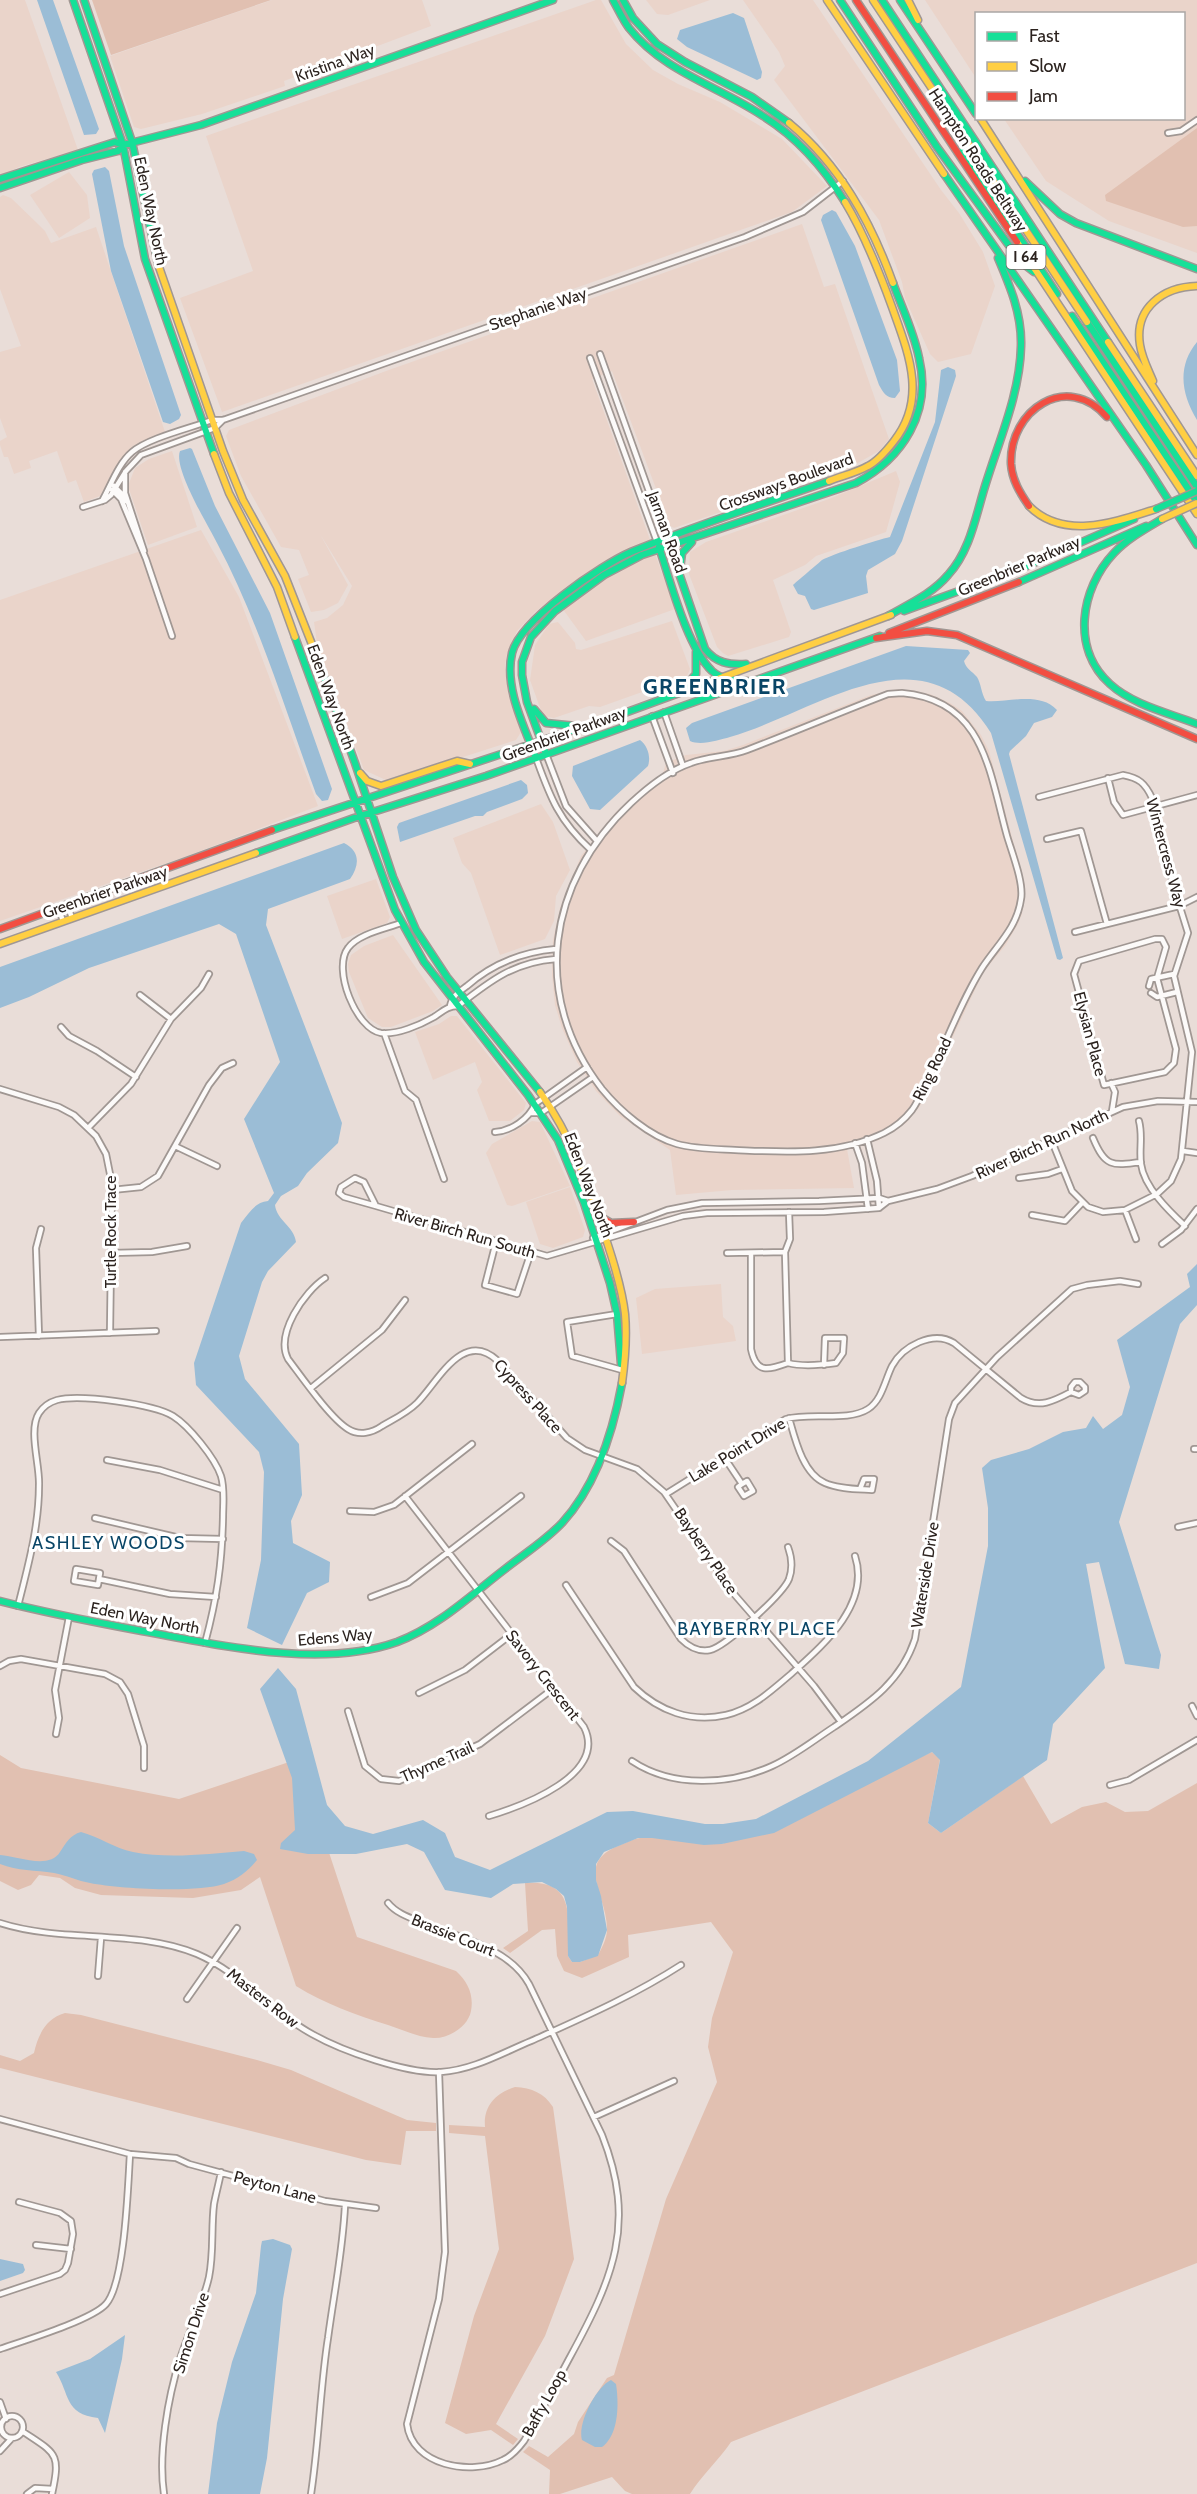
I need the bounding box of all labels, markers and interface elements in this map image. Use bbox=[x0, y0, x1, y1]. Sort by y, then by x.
legend bbox=[975, 12, 1185, 120]
text: Fast bbox=[1029, 25, 1060, 47]
street label: Kristina Way bbox=[293, 40, 377, 86]
text: Slow bbox=[1029, 55, 1066, 77]
street label: Hampton Roads Beltway bbox=[925, 85, 1031, 235]
text: Jam bbox=[1028, 85, 1058, 107]
street label: Eden Way North bbox=[130, 155, 172, 267]
road number: I 64 bbox=[1006, 245, 1046, 269]
street label: Stephanie Way bbox=[487, 283, 589, 335]
street label: Crossways Boulevard bbox=[716, 449, 856, 515]
street label: Jarman Road bbox=[643, 488, 691, 575]
street label: Greenbrier Parkway bbox=[955, 532, 1083, 600]
street label: Eden Way North bbox=[303, 642, 359, 752]
district label: GREENBRIER bbox=[643, 673, 787, 700]
street label: Greenbrier Parkway bbox=[499, 703, 629, 765]
street label: Wintercress Way bbox=[1142, 796, 1190, 910]
street label: Greenbrier Parkway bbox=[40, 862, 170, 922]
street label: Elysian Place bbox=[1070, 990, 1110, 1078]
street label: Ring Road bbox=[909, 1034, 955, 1104]
street label: River Birch Run North bbox=[973, 1105, 1111, 1183]
street label: Eden Way North bbox=[560, 1130, 618, 1240]
street label: Turtle Rock Trace bbox=[101, 1176, 120, 1288]
street label: River Birch Run South bbox=[392, 1204, 538, 1262]
street label: Cypress Place bbox=[490, 1355, 566, 1437]
street label: Lake Point Drive bbox=[685, 1414, 789, 1486]
street label: Bayberry Place bbox=[670, 1504, 742, 1598]
street label: Waterside Drive bbox=[907, 1521, 943, 1629]
district label: ASHLEY WOODS bbox=[32, 1532, 186, 1554]
street label: Eden Way North bbox=[89, 1598, 201, 1638]
district label: BAYBERRY PLACE bbox=[677, 1618, 837, 1640]
street label: Edens Way bbox=[297, 1624, 373, 1650]
street label: Savory Crescent bbox=[502, 1626, 584, 1724]
street label: Thyme Trail bbox=[398, 1737, 477, 1786]
street label: Brassie Court bbox=[409, 1910, 498, 1960]
street label: Masters Row bbox=[223, 1964, 303, 2032]
street label: Peyton Lane bbox=[232, 2167, 318, 2207]
street label: Simon Drive bbox=[169, 2290, 213, 2376]
street label: Baffy Loop bbox=[518, 2366, 570, 2440]

